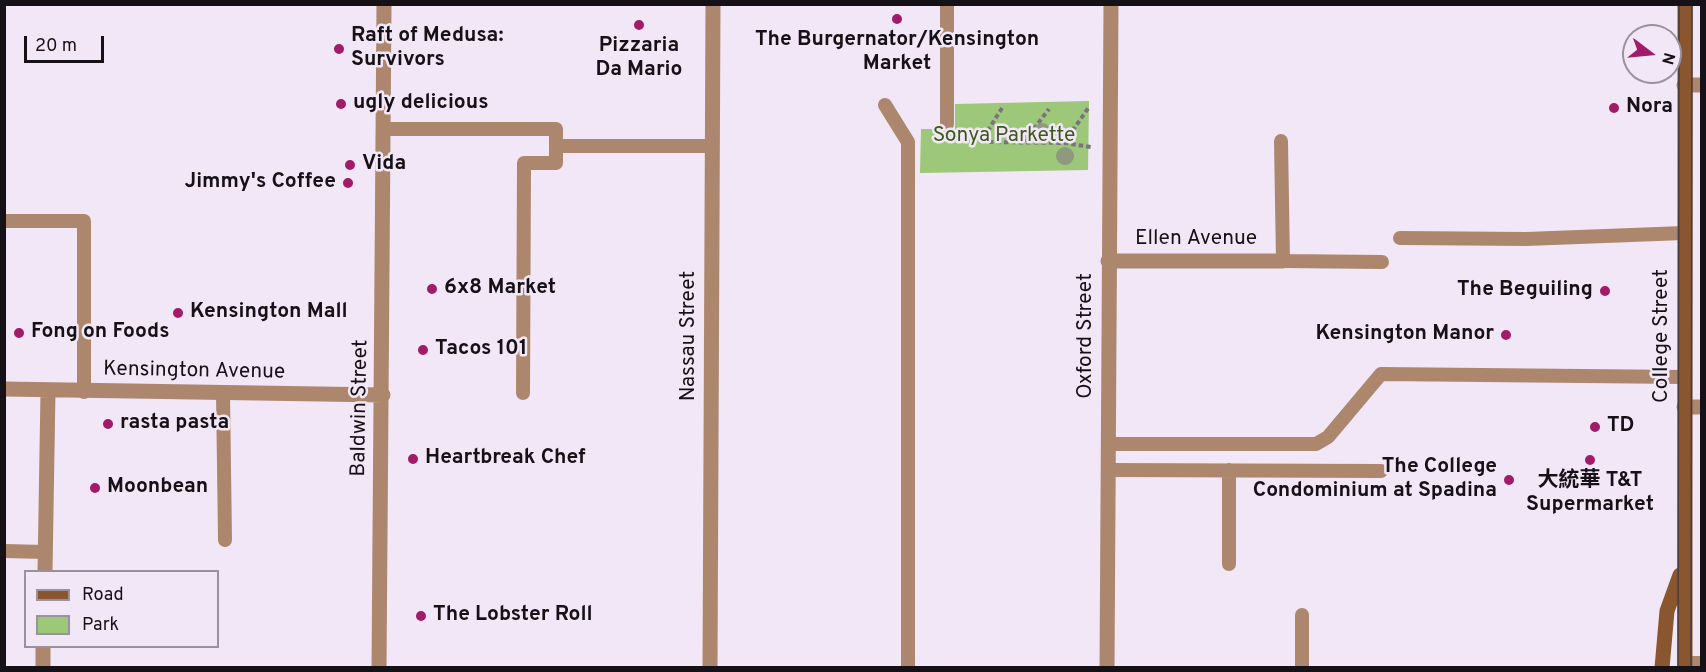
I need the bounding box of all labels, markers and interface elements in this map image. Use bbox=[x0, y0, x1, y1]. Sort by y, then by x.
marker: The Burgernator/Kensington Market bbox=[890, 12, 904, 26]
marker: Pizzaria Da Mario bbox=[632, 18, 646, 32]
scale bar bbox=[27, 24, 106, 62]
place label: Raft of Medusa: Survivors bbox=[351, 24, 504, 74]
north arrow bbox=[1622, 24, 1682, 84]
place label: The Burgernator/Kensington Market bbox=[755, 28, 1039, 78]
place label: Pizzaria Da Mario bbox=[596, 34, 682, 84]
text: 20 m bbox=[35, 35, 77, 58]
marker: Raft of Medusa: Survivors bbox=[332, 42, 346, 56]
text: N bbox=[1656, 50, 1679, 67]
place label: ugly delicious bbox=[353, 91, 489, 117]
place label: Nora bbox=[1626, 95, 1673, 121]
marker: ugly delicious bbox=[334, 97, 348, 111]
marker: Nora bbox=[1607, 101, 1621, 115]
park label: Sonya Parkette bbox=[933, 124, 1075, 150]
place label: Vida bbox=[362, 152, 406, 178]
marker: Vida bbox=[343, 158, 357, 172]
place label: Jimmy's Coffee bbox=[184, 170, 336, 196]
marker: Jimmy's Coffee bbox=[341, 176, 355, 190]
street label: Ellen Avenue bbox=[1135, 227, 1257, 253]
street label: College Street bbox=[1650, 269, 1676, 403]
street label: Nassau Street bbox=[677, 271, 703, 401]
street label: Oxford Street bbox=[1074, 273, 1100, 399]
place label: 6x8 Market bbox=[444, 276, 556, 302]
place label: The Beguiling bbox=[1457, 278, 1593, 304]
marker: 6x8 Market bbox=[425, 282, 439, 296]
marker: The Beguiling bbox=[1598, 284, 1612, 298]
place label: Kensington Mall bbox=[190, 300, 348, 326]
marker: Kensington Mall bbox=[171, 306, 185, 320]
place label: Fong on Foods bbox=[31, 320, 170, 346]
place label: Kensington Manor bbox=[1316, 322, 1494, 348]
marker: Fong on Foods bbox=[12, 326, 26, 340]
marker: Kensington Manor bbox=[1499, 328, 1513, 342]
place label: Tacos 101 bbox=[435, 337, 527, 363]
street label: Baldwin Street bbox=[347, 339, 375, 477]
marker: Tacos 101 bbox=[416, 343, 430, 357]
street label: Kensington Avenue bbox=[103, 358, 285, 386]
place label: rasta pasta bbox=[120, 411, 229, 437]
place label: TD bbox=[1607, 414, 1635, 440]
marker: rasta pasta bbox=[101, 417, 115, 431]
marker: TD bbox=[1588, 420, 1602, 434]
place label: Heartbreak Chef bbox=[425, 446, 586, 472]
marker: Heartbreak Chef bbox=[406, 452, 420, 466]
marker: 大統華 T&T Supermarket bbox=[1583, 453, 1597, 467]
place label: The College Condominium at Spadina bbox=[1253, 455, 1497, 505]
place label: 大統華 T&T Supermarket bbox=[1526, 469, 1654, 519]
marker: The College Condominium at Spadina bbox=[1502, 473, 1516, 487]
place label: Moonbean bbox=[107, 475, 208, 501]
marker: Moonbean bbox=[88, 481, 102, 495]
legend bbox=[24, 570, 219, 648]
text: Road bbox=[82, 584, 124, 607]
place label: The Lobster Roll bbox=[433, 603, 593, 629]
marker: The Lobster Roll bbox=[414, 609, 428, 623]
text: Park bbox=[82, 614, 119, 637]

